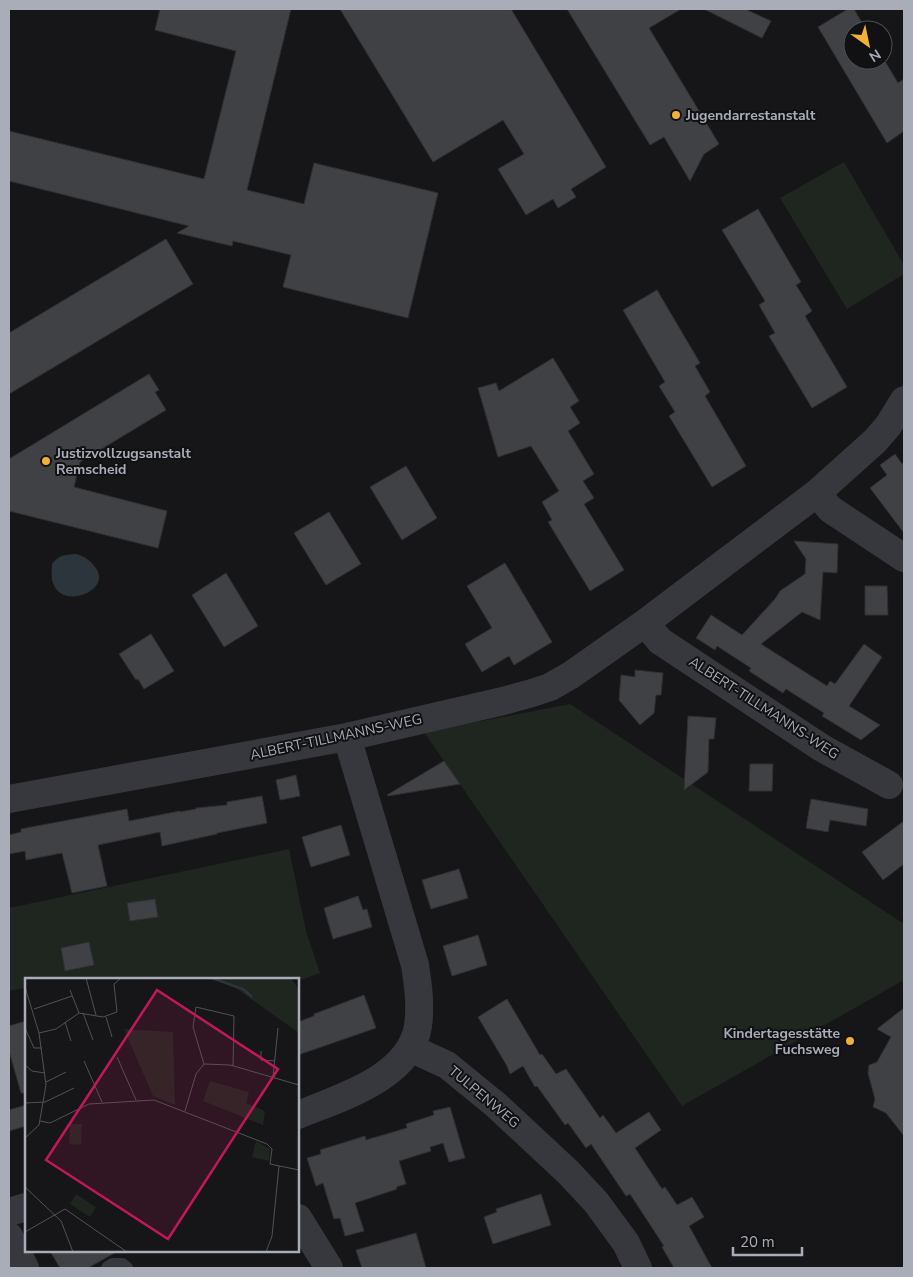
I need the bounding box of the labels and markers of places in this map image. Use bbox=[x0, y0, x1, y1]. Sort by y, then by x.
place label: Jugendarrestanstalt bbox=[685, 106, 816, 125]
marker: Jugendarrestanstalt bbox=[670, 109, 682, 121]
place label: Justizvollzugsanstalt Remscheid bbox=[55, 444, 191, 479]
marker: Justizvollzugsanstalt Remscheid bbox=[40, 455, 52, 467]
place label: Kindertagesstätte Fuchsweg bbox=[723, 1024, 840, 1059]
marker: Kindertagesstätte Fuchsweg bbox=[844, 1035, 856, 1047]

